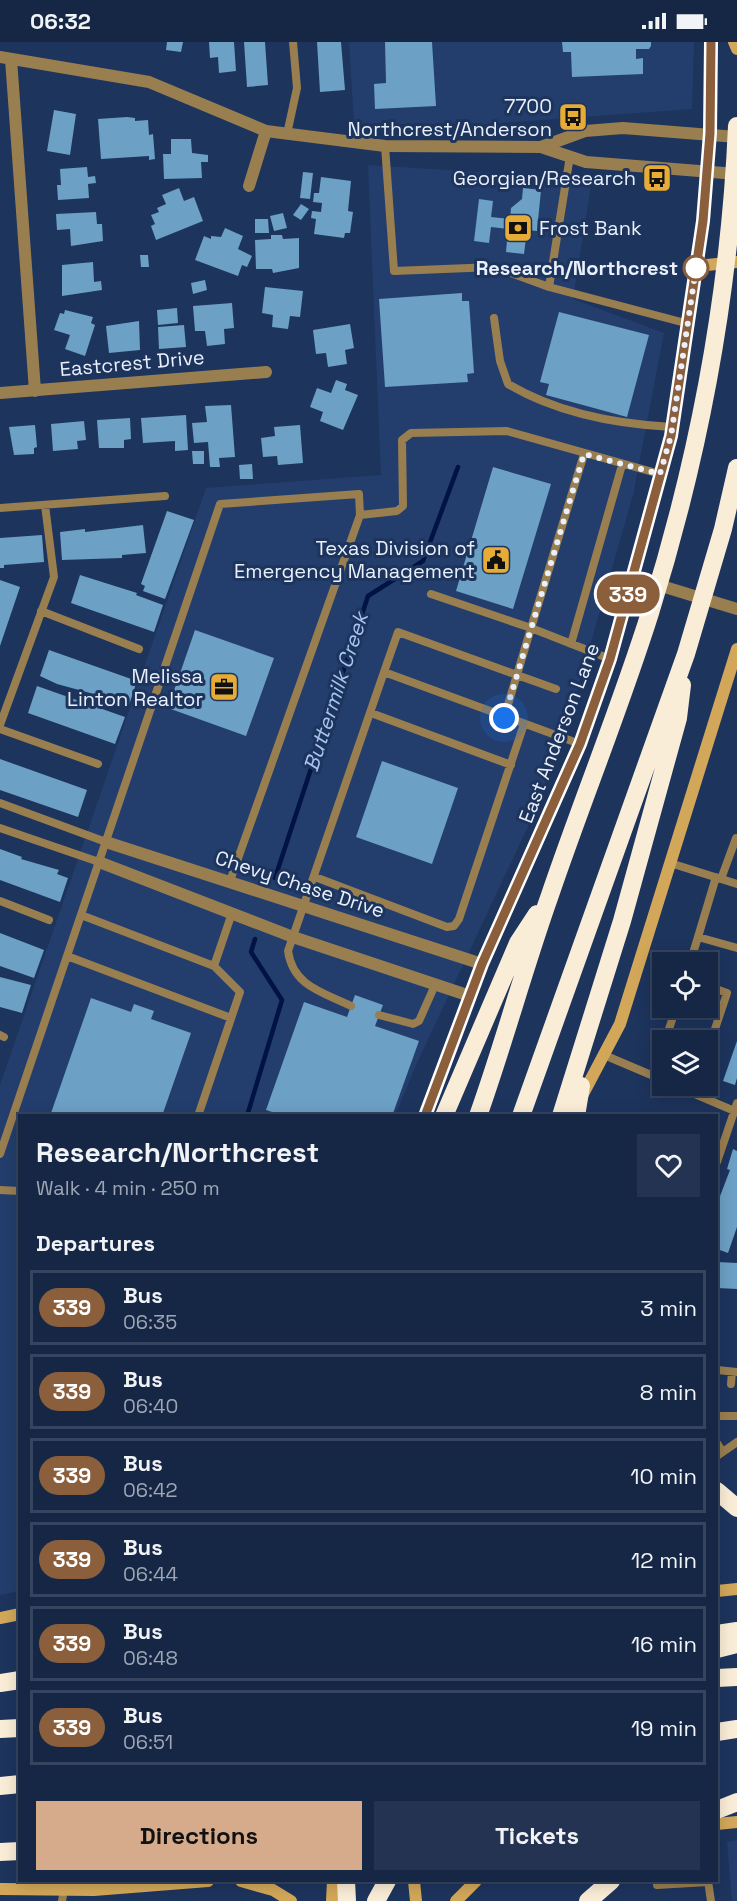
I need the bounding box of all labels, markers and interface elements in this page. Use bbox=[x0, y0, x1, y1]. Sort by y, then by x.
text: 06:32 bbox=[30, 7, 91, 35]
place label: 7700 Northcrest/Anderson bbox=[348, 93, 552, 142]
bus stop icon: 7700 Northcrest/Anderson bbox=[557, 101, 589, 133]
bus stop icon: Georgian/Research bbox=[641, 162, 673, 194]
place label: Georgian/Research bbox=[453, 165, 636, 191]
bank icon: Frost Bank bbox=[502, 212, 534, 244]
place label: Frost Bank bbox=[539, 215, 642, 241]
place label: Research/Northcrest bbox=[476, 255, 678, 281]
marker: Research/Northcrest bbox=[683, 255, 709, 281]
street label: Eastcrest Drive bbox=[58, 344, 206, 382]
place label: Texas Division of Emergency Management bbox=[234, 535, 475, 584]
public building icon: Texas Division of Emergency Management bbox=[480, 544, 512, 576]
line badge: 339 bbox=[594, 574, 662, 614]
text: 339 bbox=[609, 581, 647, 608]
water label: Buttermilk Creek bbox=[297, 606, 375, 775]
street label: East Anderson Lane bbox=[513, 639, 605, 827]
place label: Melissa Linton Realtor bbox=[67, 663, 203, 712]
office icon: Melissa Linton Realtor bbox=[208, 671, 240, 703]
your location bbox=[489, 703, 519, 733]
street label: Chevy Chase Drive bbox=[212, 844, 388, 924]
map controls bbox=[652, 952, 718, 1096]
button: locate bbox=[652, 952, 718, 1018]
button: layers bbox=[652, 1030, 718, 1096]
text: Research/Northcrest bbox=[36, 1134, 319, 1170]
button: heart bbox=[637, 1134, 700, 1197]
text: Walk · 4 min · 250 m bbox=[36, 1175, 220, 1201]
text: Departures bbox=[36, 1229, 155, 1257]
text: Bus bbox=[123, 1281, 163, 1309]
text: 339 bbox=[53, 1294, 91, 1321]
text: 3 min bbox=[640, 1294, 697, 1322]
text: 06:35 bbox=[123, 1309, 177, 1335]
text: Bus bbox=[123, 1365, 163, 1393]
text: 339 bbox=[53, 1378, 91, 1405]
text: 8 min bbox=[640, 1378, 697, 1406]
text: 06:40 bbox=[123, 1393, 178, 1419]
text: Bus bbox=[123, 1449, 163, 1477]
text: 339 bbox=[53, 1462, 91, 1489]
text: 10 min bbox=[630, 1462, 697, 1490]
text: 06:42 bbox=[123, 1477, 178, 1503]
text: Bus bbox=[123, 1533, 163, 1561]
text: 339 bbox=[53, 1546, 91, 1573]
text: 12 min bbox=[631, 1546, 697, 1574]
text: 06:44 bbox=[123, 1561, 178, 1587]
text: Bus bbox=[123, 1617, 163, 1645]
text: 339 bbox=[53, 1630, 91, 1657]
text: 16 min bbox=[631, 1630, 697, 1658]
text: 06:48 bbox=[123, 1645, 178, 1671]
text: Bus bbox=[123, 1701, 163, 1729]
text: 339 bbox=[53, 1714, 91, 1741]
text: 19 min bbox=[631, 1714, 697, 1742]
text: 06:51 bbox=[123, 1729, 173, 1755]
button: Directions bbox=[36, 1801, 362, 1870]
button: Tickets bbox=[374, 1801, 700, 1870]

